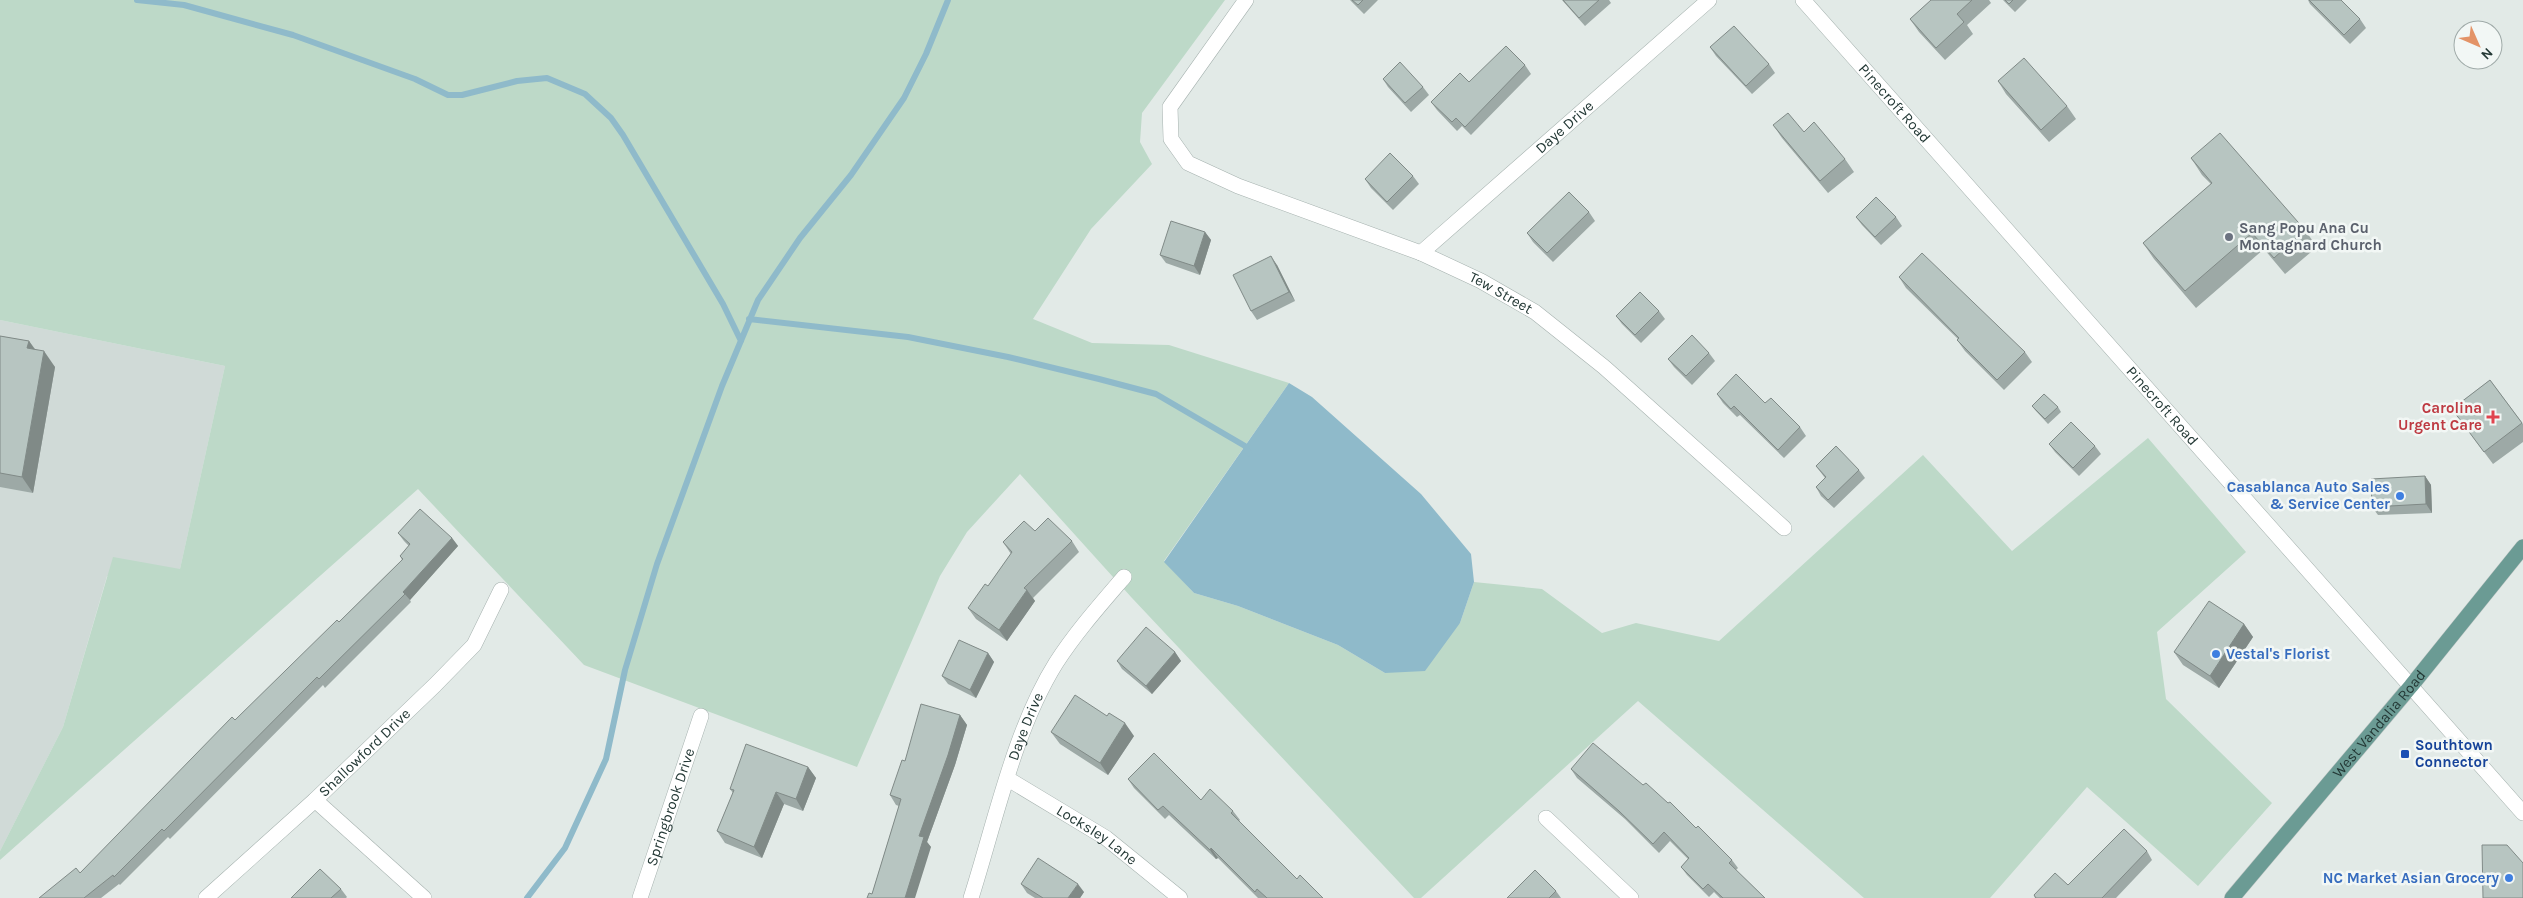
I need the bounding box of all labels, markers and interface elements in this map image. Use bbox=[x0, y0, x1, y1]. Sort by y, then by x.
north arrow bbox=[2453, 20, 2503, 70]
text: N bbox=[2477, 44, 2496, 63]
street label: Pinecroft Road bbox=[1855, 60, 1934, 147]
street label: Daye Drive bbox=[1532, 97, 1597, 157]
place label: Sang Popu Ana Cu Montagnard Church bbox=[2239, 219, 2382, 254]
marker: Sang Popu Ana Cu Montagnard Church bbox=[2223, 231, 2235, 243]
street label: Tew Street bbox=[1467, 268, 1536, 318]
street label: Pinecroft Road bbox=[2123, 362, 2202, 449]
place label: Carolina Urgent Care bbox=[2398, 399, 2482, 434]
marker: Carolina Urgent Care bbox=[2486, 410, 2500, 424]
place label: Casablanca Auto Sales & Service Center bbox=[2227, 478, 2390, 513]
marker: Casablanca Auto Sales & Service Center bbox=[2394, 490, 2406, 502]
place label: Vestal's Florist bbox=[2226, 645, 2330, 663]
marker: Vestal's Florist bbox=[2210, 648, 2222, 660]
street label: West Vandalia Road bbox=[2329, 666, 2429, 781]
street label: Daye Drive bbox=[1004, 690, 1047, 763]
street label: Shallowford Drive bbox=[315, 705, 414, 801]
place label: Southtown Connector bbox=[2415, 736, 2493, 771]
street label: Springbrook Drive bbox=[642, 746, 699, 868]
marker: Southtown Connector bbox=[2399, 748, 2411, 760]
street label: Locksley Lane bbox=[1053, 801, 1141, 869]
place label: NC Market Asian Grocery bbox=[2323, 869, 2499, 887]
marker: NC Market Asian Grocery bbox=[2503, 872, 2515, 884]

